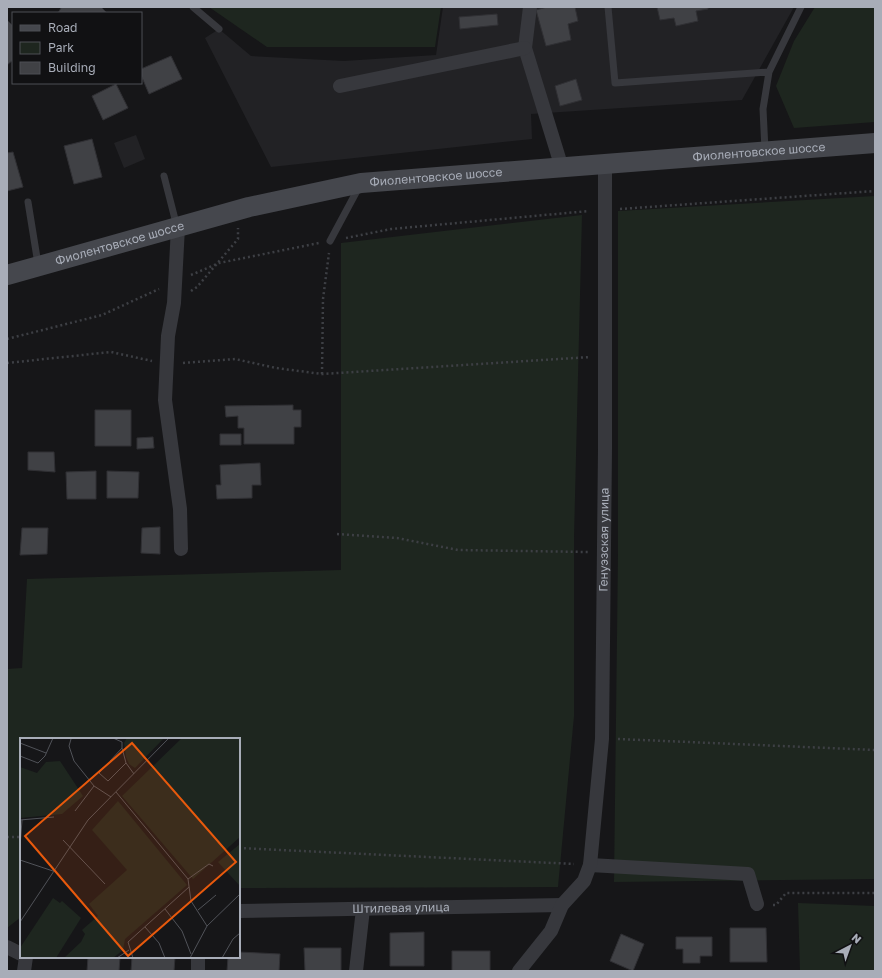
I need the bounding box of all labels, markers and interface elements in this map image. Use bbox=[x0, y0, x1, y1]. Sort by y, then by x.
legend bbox=[12, 12, 142, 84]
text: Road bbox=[48, 20, 77, 35]
text: Park bbox=[48, 40, 74, 55]
text: Building bbox=[48, 60, 96, 75]
street label: Фиолентовское шоссе bbox=[692, 139, 826, 164]
street label: Фиолентовское шоссе bbox=[369, 164, 503, 189]
street label: Фиолентовское шоссе bbox=[53, 218, 186, 268]
street label: Генуэзская улица bbox=[596, 488, 612, 592]
inset map bbox=[20, 738, 240, 958]
street label: Штилевая улица bbox=[352, 899, 450, 916]
north arrow bbox=[830, 926, 870, 966]
text: N bbox=[849, 930, 864, 946]

